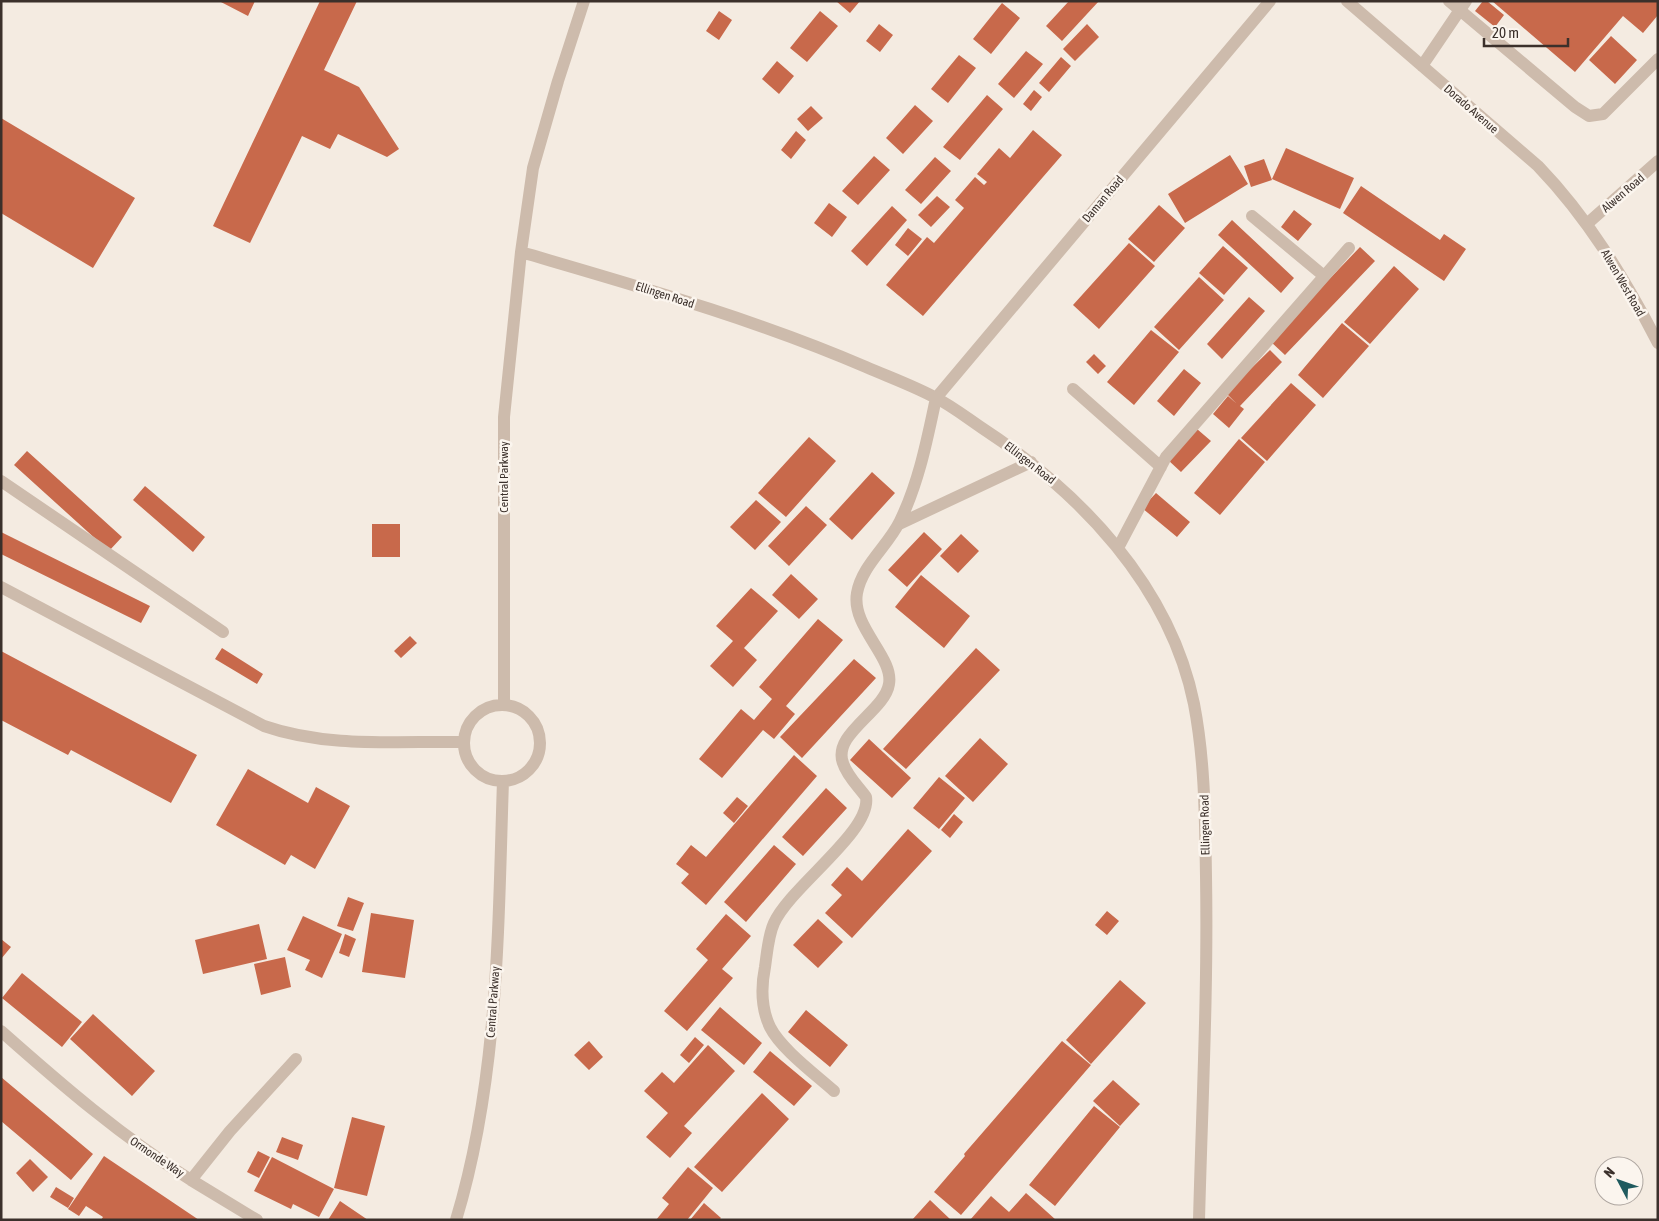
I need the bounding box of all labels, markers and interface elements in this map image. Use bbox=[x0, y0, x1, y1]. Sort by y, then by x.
scale bar bbox=[1484, 15, 1568, 47]
text: 20 m bbox=[1492, 24, 1519, 41]
street label: Dorado Avenue bbox=[1441, 82, 1501, 136]
street label: Alwen Road bbox=[1599, 171, 1647, 215]
street label: Daman Road bbox=[1079, 173, 1127, 225]
street label: Alwen West Road bbox=[1598, 247, 1648, 319]
street label: Ellingen Road bbox=[634, 279, 696, 311]
street label: Ellingen Road bbox=[1002, 439, 1058, 487]
street label: Central Parkway bbox=[497, 441, 511, 513]
street label: Ellingen Road bbox=[1197, 794, 1213, 856]
street label: Central Parkway bbox=[484, 966, 502, 1038]
street label: Ormonde Way bbox=[127, 1134, 187, 1180]
north arrow bbox=[1594, 1156, 1644, 1206]
text: N bbox=[1600, 1164, 1618, 1181]

